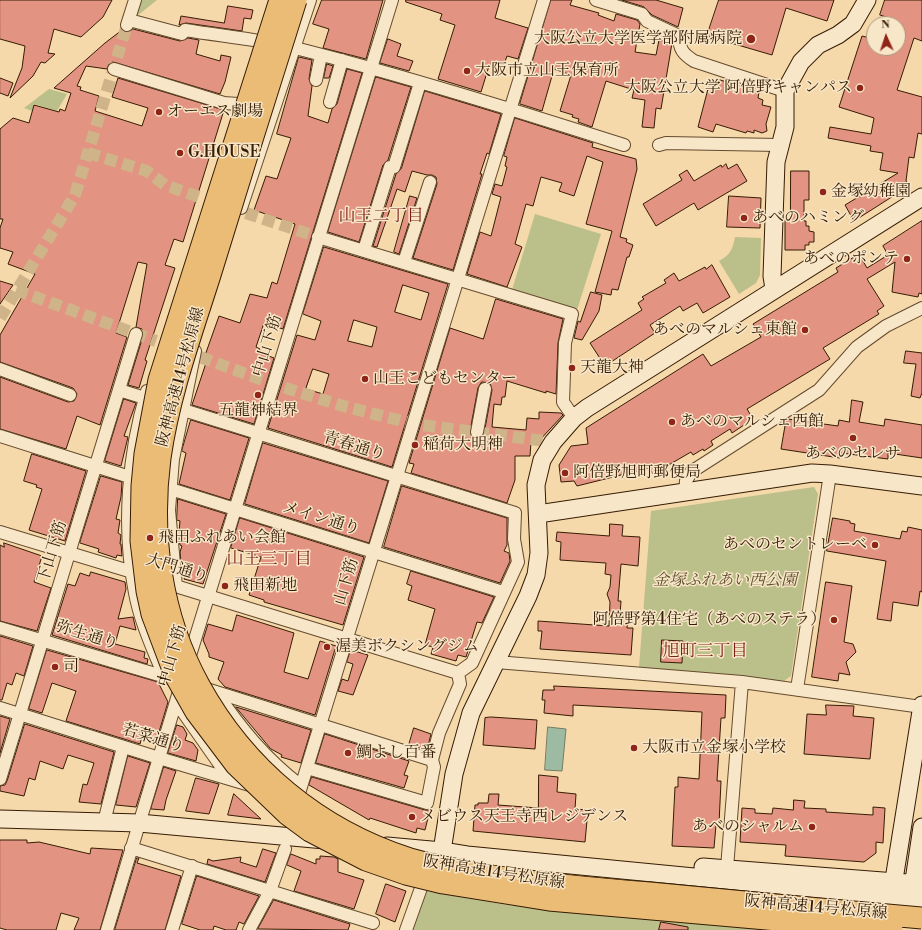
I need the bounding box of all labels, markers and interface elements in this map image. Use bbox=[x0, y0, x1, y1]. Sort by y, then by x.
north arrow bbox=[866, 16, 906, 56]
text: N bbox=[881, 18, 890, 32]
place label: 大阪公立大学医学部附属病院 bbox=[534, 29, 742, 49]
marker: 大阪公立大学医学部附属病院 bbox=[745, 33, 757, 45]
place label: 大阪市立山王保育所 bbox=[475, 61, 619, 81]
marker: 大阪市立山王保育所 bbox=[462, 66, 472, 76]
place label: 大阪公立大学 阿倍野キャンパス bbox=[625, 78, 852, 98]
marker: 大阪公立大学 阿倍野キャンパス bbox=[855, 83, 865, 93]
place label: オーエス劇場 bbox=[167, 102, 263, 122]
marker: オーエス劇場 bbox=[154, 107, 164, 117]
place label: G.HOUSE bbox=[188, 143, 261, 163]
marker: G.HOUSE bbox=[175, 148, 185, 158]
place label: 金塚幼稚園 bbox=[831, 182, 911, 202]
marker: 金塚幼稚園 bbox=[818, 187, 828, 197]
district label: 山王二丁目 bbox=[339, 207, 423, 227]
place label: あべのハミング bbox=[752, 208, 864, 228]
marker: あべのハミング bbox=[739, 213, 749, 223]
place label: あべのポンテ bbox=[803, 249, 899, 269]
marker: あべのポンテ bbox=[902, 254, 912, 264]
street label: 阪神高速14号松原線 bbox=[153, 305, 209, 449]
street label: 中山下筋 bbox=[249, 313, 287, 379]
place label: あべのマルシェ東館 bbox=[653, 320, 797, 340]
marker: あべのマルシェ東館 bbox=[800, 325, 810, 335]
place label: 天龍大神 bbox=[580, 358, 644, 378]
marker: 天龍大神 bbox=[567, 363, 577, 373]
place label: 山王こどもセンター bbox=[373, 369, 517, 389]
marker: 山王こどもセンター bbox=[360, 374, 370, 384]
marker: 五龍神結界 bbox=[253, 390, 263, 400]
place label: 五龍神結界 bbox=[218, 401, 298, 421]
place label: あべのマルシェ西館 bbox=[680, 412, 824, 432]
marker: あべのマルシェ西館 bbox=[667, 417, 677, 427]
street label: 青春通り bbox=[321, 428, 387, 466]
marker: あべのセレサ bbox=[848, 433, 858, 443]
place label: 稲荷大明神 bbox=[423, 435, 503, 455]
marker: 稲荷大明神 bbox=[410, 440, 420, 450]
place label: あべのセレサ bbox=[805, 444, 901, 464]
place label: 阿倍野旭町郵便局 bbox=[573, 463, 701, 483]
marker: 阿倍野旭町郵便局 bbox=[560, 468, 570, 478]
street label: メイン通り bbox=[280, 498, 362, 540]
street label: 下山下筋 bbox=[34, 519, 72, 585]
place label: 飛田ふれあい会館 bbox=[158, 528, 286, 548]
marker: 飛田ふれあい会館 bbox=[145, 533, 155, 543]
place label: あべのセントレーベ bbox=[723, 535, 867, 555]
marker: あべのセントレーベ bbox=[870, 540, 880, 550]
street label: 大門通り bbox=[144, 550, 210, 588]
district label: 山王三丁目 bbox=[227, 550, 311, 570]
street label: 山下筋 bbox=[331, 556, 363, 608]
park label: 金塚ふれあい西公園 bbox=[653, 571, 797, 591]
place label: 飛田新地 bbox=[233, 576, 297, 596]
marker: 飛田新地 bbox=[220, 581, 230, 591]
place label: 阿倍野第4住宅（あべのステラ） bbox=[592, 610, 826, 630]
marker: 阿倍野第4住宅（あべのステラ） bbox=[829, 615, 839, 625]
street label: 弥生通り bbox=[54, 617, 120, 655]
street label: 中山下筋 bbox=[155, 623, 191, 689]
place label: 渥美ボクシングジム bbox=[335, 637, 479, 657]
marker: 渥美ボクシングジム bbox=[322, 642, 332, 652]
district label: 旭町三丁目 bbox=[663, 642, 747, 662]
place label: 司 bbox=[63, 657, 79, 677]
marker: 司 bbox=[50, 662, 60, 672]
street label: 若菜通り bbox=[120, 720, 186, 758]
place label: 大阪市立金塚小学校 bbox=[642, 738, 786, 758]
place label: 鯛よし百番 bbox=[356, 743, 436, 763]
marker: 大阪市立金塚小学校 bbox=[629, 743, 639, 753]
marker: 鯛よし百番 bbox=[343, 748, 353, 758]
place label: メビウス天王寺西レジデンス bbox=[420, 807, 628, 827]
marker: メビウス天王寺西レジデンス bbox=[407, 812, 417, 822]
place label: あべのシャルム bbox=[692, 817, 804, 837]
marker: あべのシャルム bbox=[807, 822, 817, 832]
street label: 阪神高速14号松原線 bbox=[421, 852, 567, 894]
street label: 阪神高速14号松原線 bbox=[744, 892, 888, 924]

